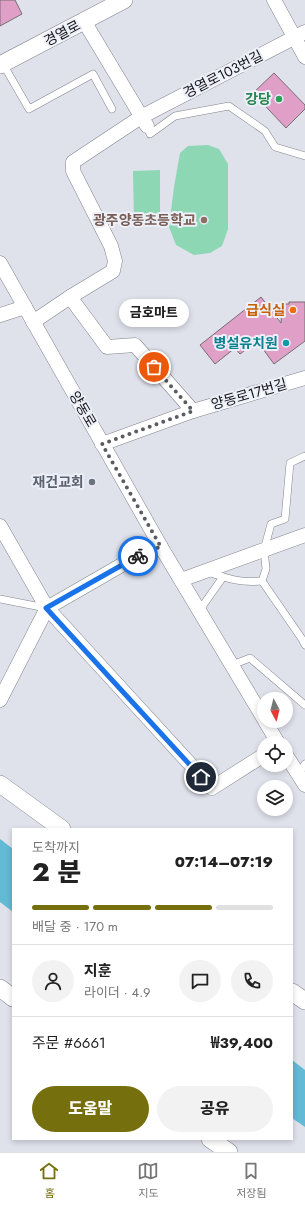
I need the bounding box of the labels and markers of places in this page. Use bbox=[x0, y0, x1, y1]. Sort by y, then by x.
place label: 강당 bbox=[245, 89, 271, 109]
marker: 강당 bbox=[274, 94, 284, 104]
place label: 광주양동초등학교 bbox=[93, 210, 196, 230]
marker: 광주양동초등학교 bbox=[199, 215, 209, 225]
callout: 금호마트 bbox=[119, 299, 189, 327]
place label: 급식실 bbox=[246, 300, 285, 320]
marker: 급식실 bbox=[288, 305, 298, 315]
place label: 병설유치원 bbox=[214, 333, 278, 353]
marker: 병설유치원 bbox=[281, 338, 291, 348]
pin bbox=[137, 350, 171, 384]
place label: 재건교회 bbox=[32, 472, 84, 492]
marker: 재건교회 bbox=[87, 477, 97, 487]
pin bbox=[184, 760, 218, 794]

